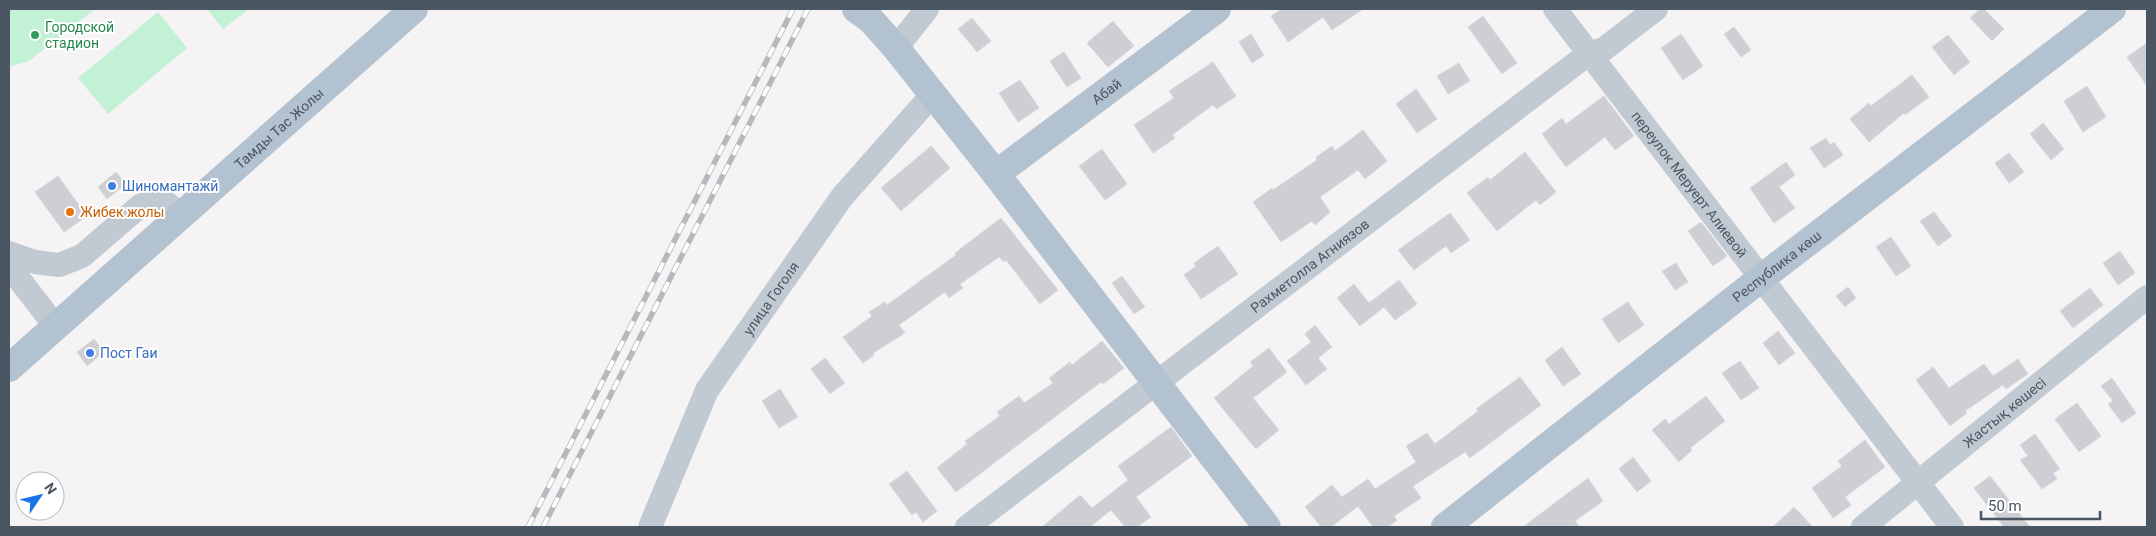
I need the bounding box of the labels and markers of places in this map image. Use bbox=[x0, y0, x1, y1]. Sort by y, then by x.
place label: Городской стадион bbox=[45, 19, 114, 51]
marker: Городской стадион bbox=[29, 29, 41, 41]
place label: Шиномантажй bbox=[122, 178, 218, 194]
marker: Шиномантажй bbox=[106, 180, 118, 192]
place label: Жибек жолы bbox=[80, 204, 164, 220]
marker: Жибек жолы bbox=[64, 206, 76, 218]
place label: Пост Гаи bbox=[100, 345, 158, 361]
marker: Пост Гаи bbox=[84, 347, 96, 359]

